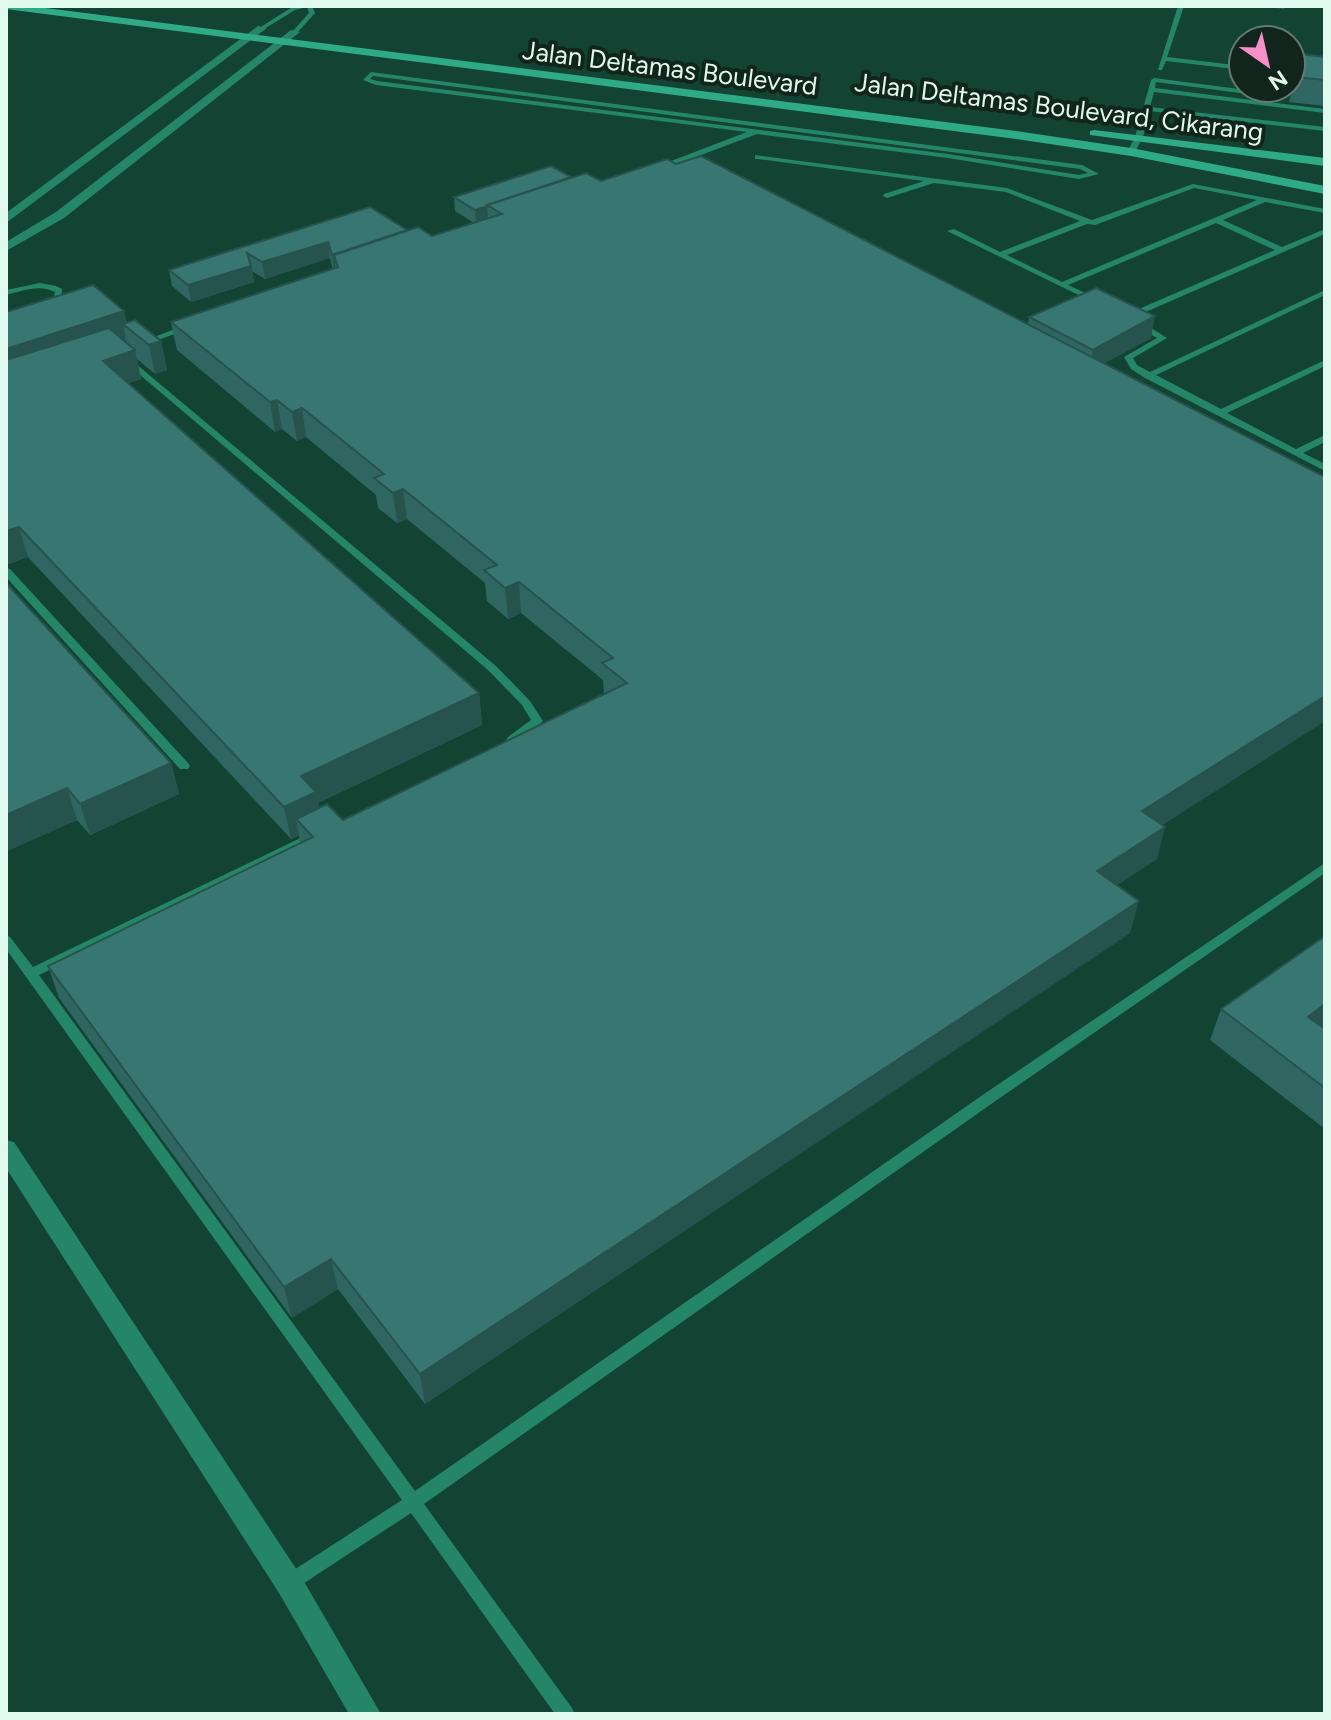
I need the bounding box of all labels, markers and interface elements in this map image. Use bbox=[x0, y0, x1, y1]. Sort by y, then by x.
north arrow bbox=[1227, 24, 1307, 104]
street label: Jalan Deltamas Boulevard bbox=[521, 34, 819, 102]
text: N bbox=[1263, 64, 1293, 96]
street label: Jalan Deltamas Boulevard, Cikarang bbox=[853, 66, 1265, 148]

